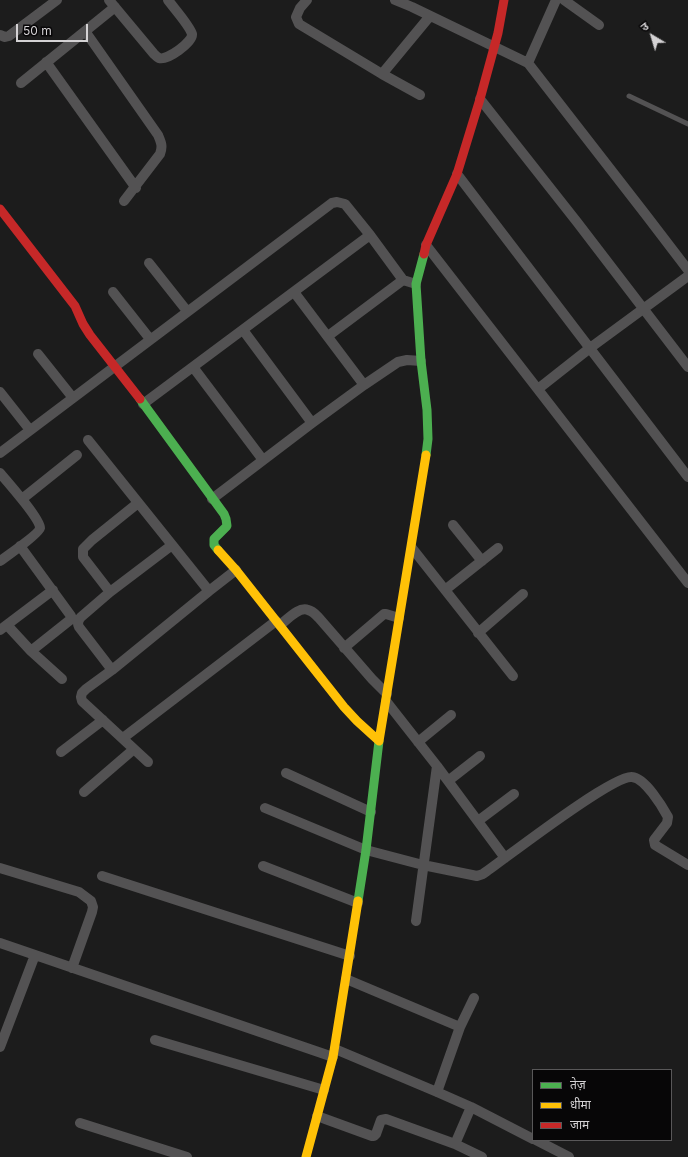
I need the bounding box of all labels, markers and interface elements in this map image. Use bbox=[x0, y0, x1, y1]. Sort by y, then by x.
scale bar bbox=[18, 16, 90, 42]
north arrow bbox=[632, 16, 672, 56]
text: उ bbox=[638, 19, 651, 34]
text: 50 m bbox=[23, 23, 52, 38]
legend bbox=[532, 1069, 672, 1141]
text: तेज़ bbox=[570, 1077, 586, 1092]
text: धीमा bbox=[570, 1097, 591, 1112]
text: जाम bbox=[570, 1117, 589, 1132]

